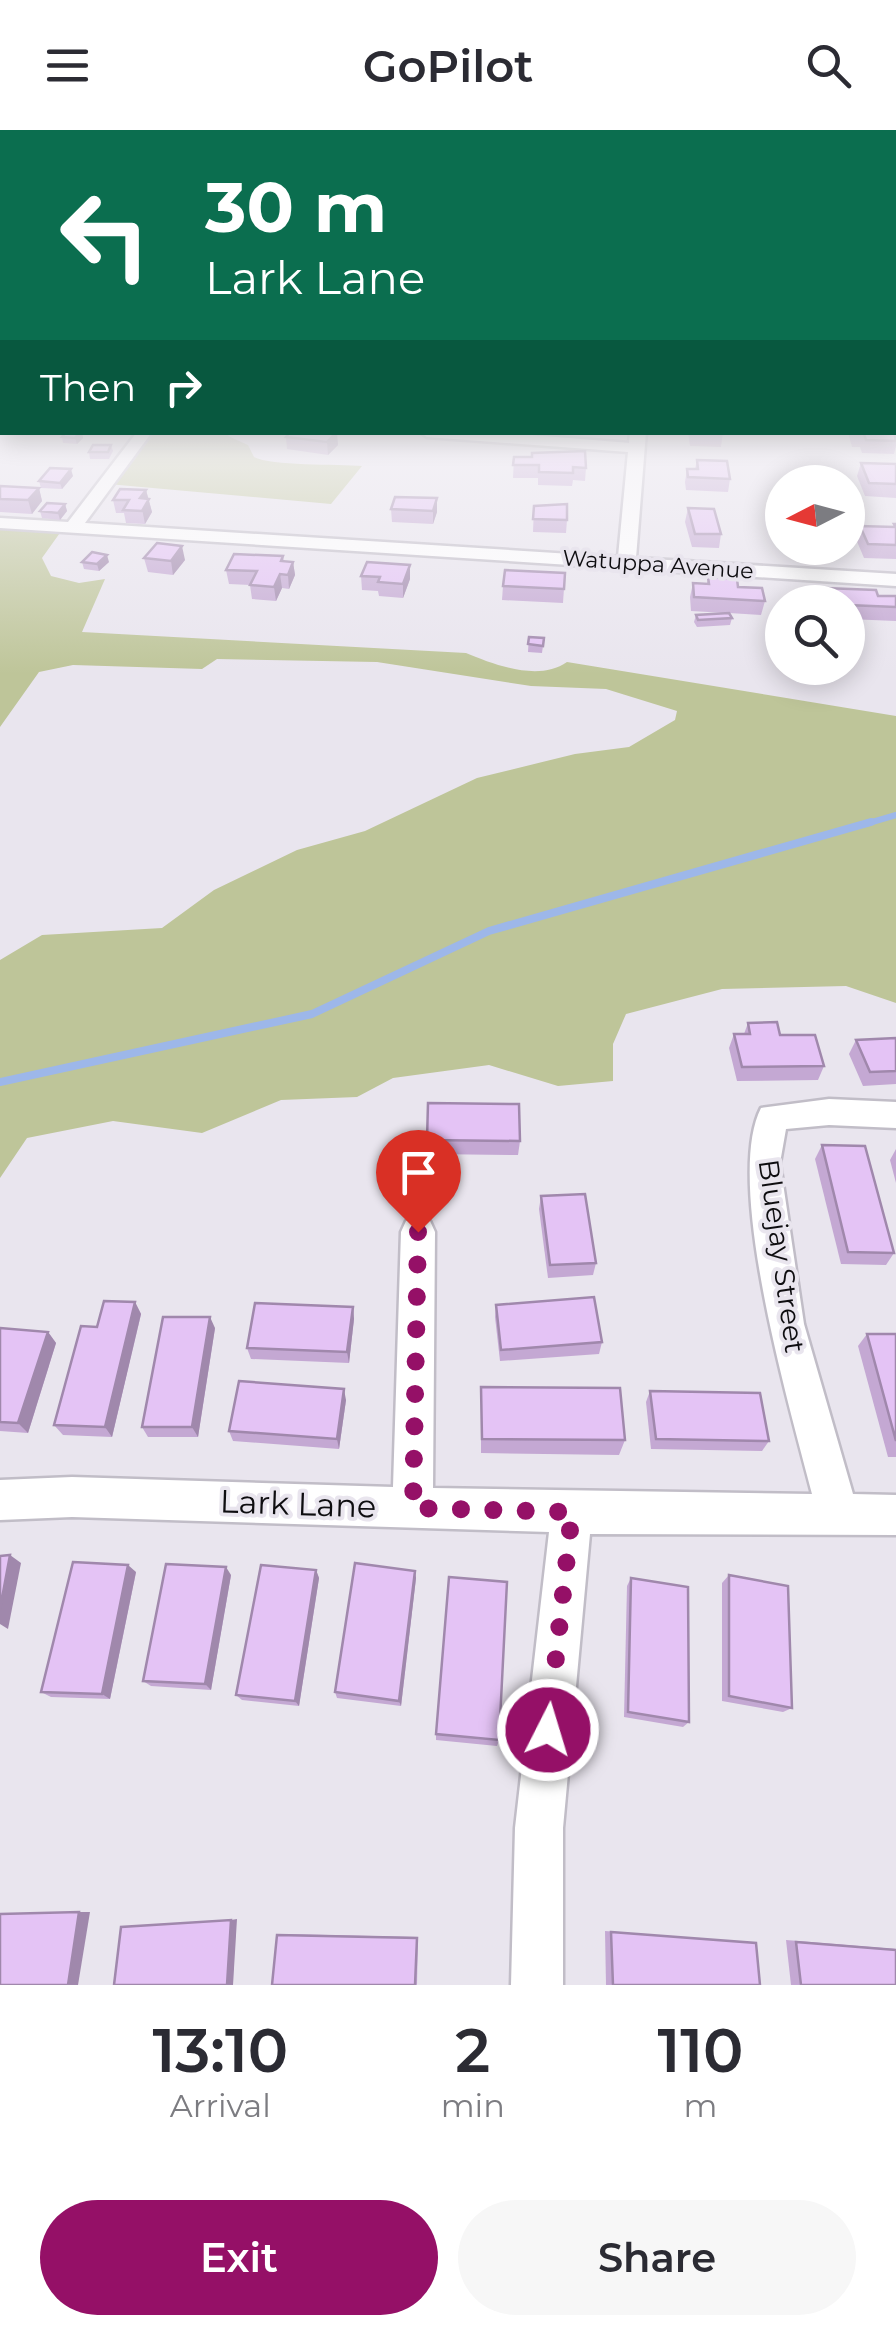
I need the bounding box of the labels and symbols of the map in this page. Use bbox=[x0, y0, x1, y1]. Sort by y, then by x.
north arrow bbox=[765, 465, 865, 565]
street label: Watuppa Avenue bbox=[562, 544, 754, 585]
pin bbox=[376, 1130, 461, 1233]
street label: Bluejay Street bbox=[752, 1157, 812, 1355]
street label: Lark Lane bbox=[219, 1481, 377, 1526]
position arrow bbox=[496, 1678, 600, 1782]

